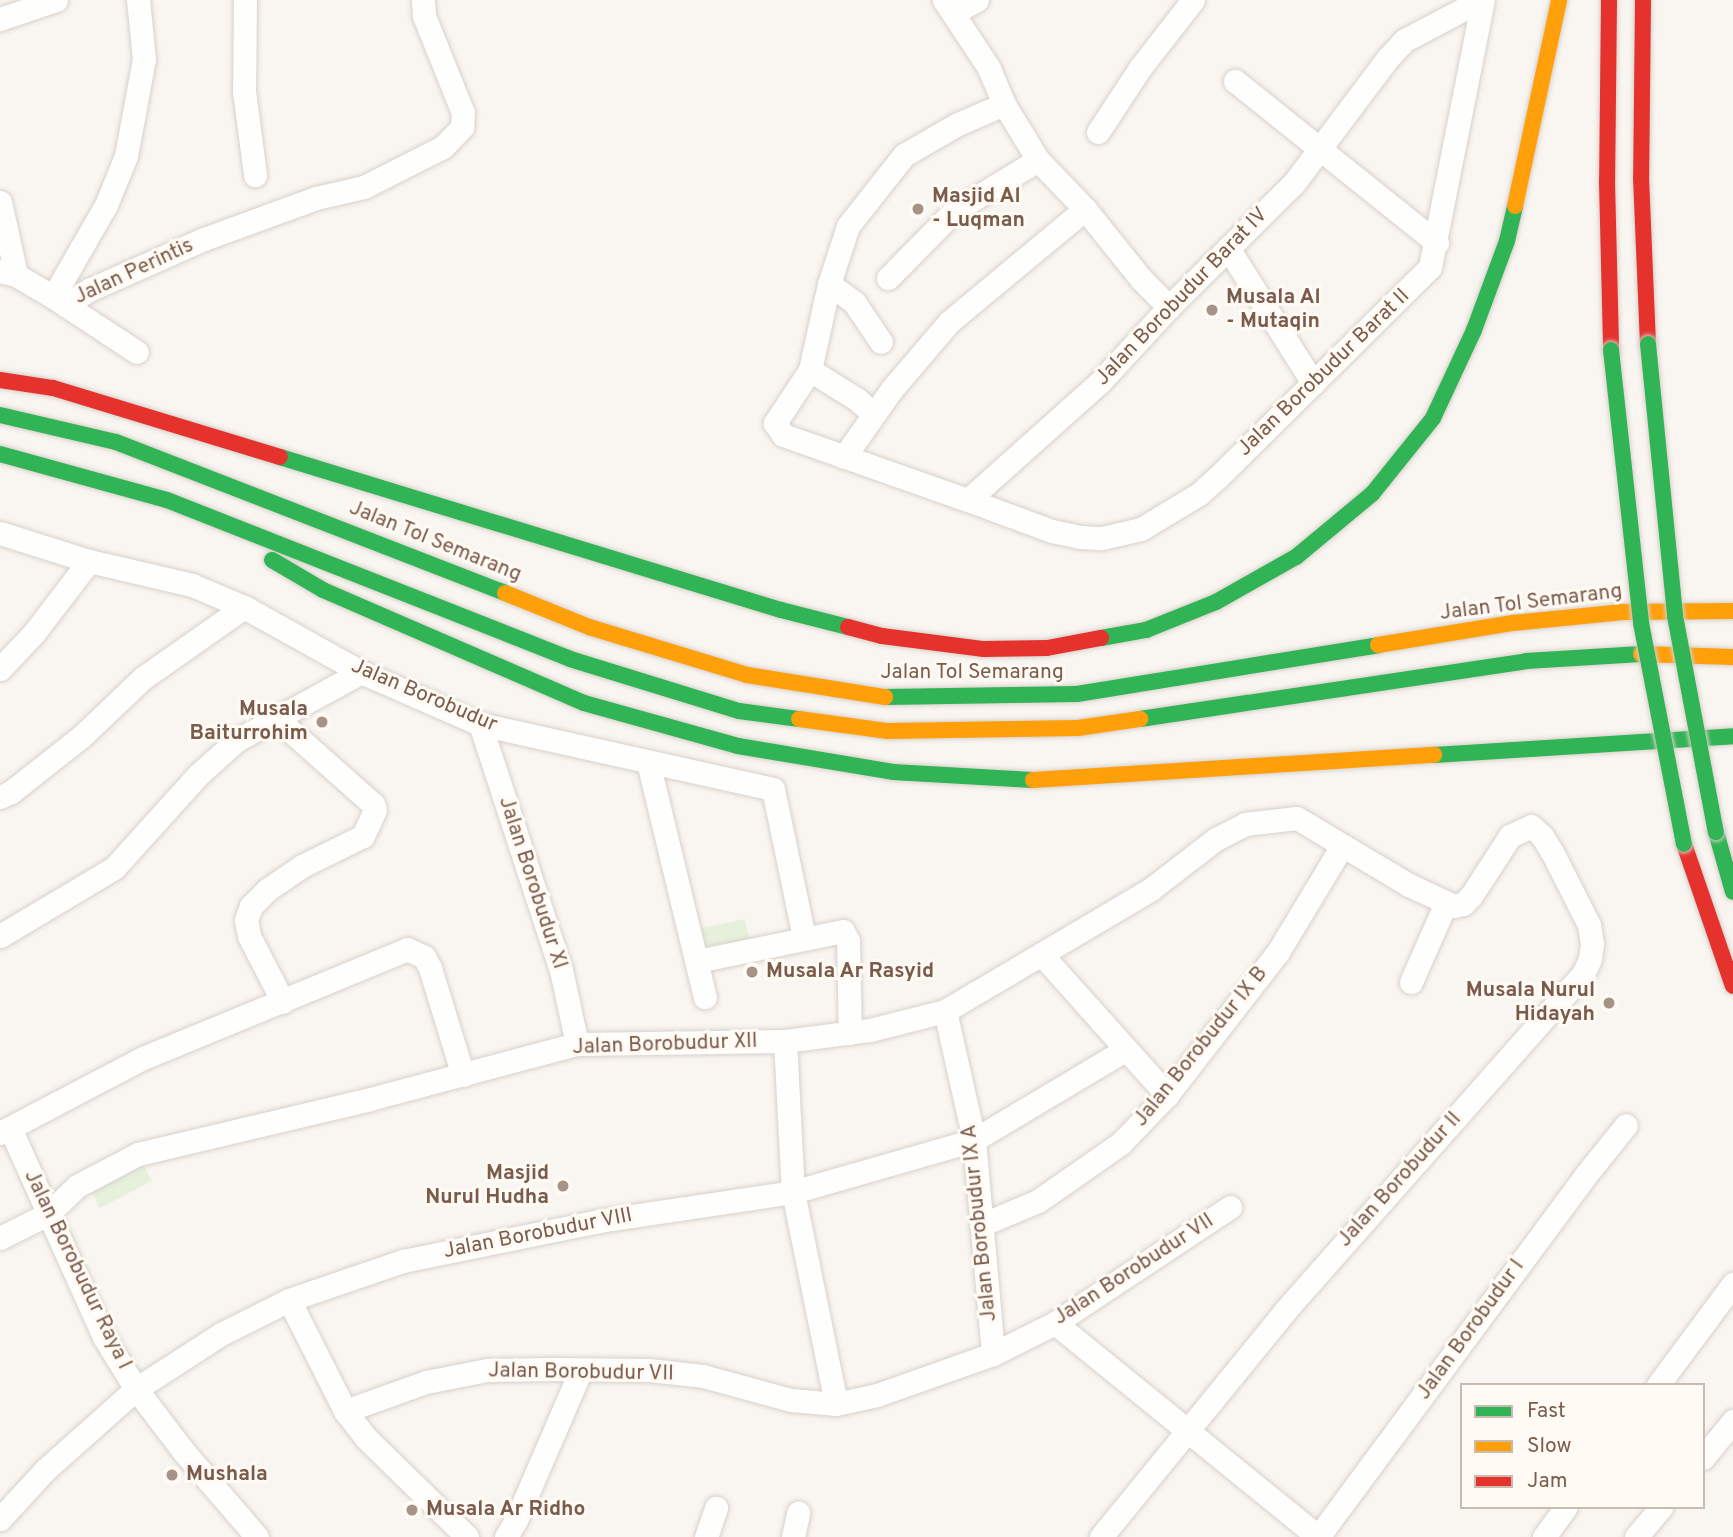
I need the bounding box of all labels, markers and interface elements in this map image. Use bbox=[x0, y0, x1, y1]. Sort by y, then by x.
place label: Masjid Al - Luqman bbox=[932, 184, 1025, 234]
marker: Masjid Al - Luqman bbox=[910, 201, 926, 217]
street label: Jalan Borobudur Barat IV bbox=[1090, 203, 1274, 391]
street label: Jalan Perintis bbox=[70, 233, 198, 311]
street label: Jalan Borobudur Barat II bbox=[1233, 284, 1415, 462]
place label: Musala Al - Mutaqin bbox=[1226, 285, 1321, 335]
marker: Musala Al - Mutaqin bbox=[1204, 302, 1220, 318]
street label: Jalan Tol Semarang bbox=[345, 496, 525, 588]
street label: Jalan Tol Semarang bbox=[1438, 579, 1624, 627]
street label: Jalan Borobudur bbox=[347, 654, 501, 738]
street label: Jalan Tol Semarang bbox=[880, 660, 1064, 686]
place label: Musala Baiturrohim bbox=[189, 697, 308, 747]
marker: Musala Baiturrohim bbox=[314, 714, 330, 730]
street label: Jalan Borobudur XI bbox=[492, 794, 572, 972]
place label: Musala Ar Rasyid bbox=[766, 959, 935, 985]
street label: Jalan Borobudur IX B bbox=[1129, 962, 1273, 1132]
marker: Musala Ar Rasyid bbox=[744, 964, 760, 980]
place label: Musala Nurul Hidayah bbox=[1466, 978, 1595, 1028]
marker: Musala Nurul Hidayah bbox=[1601, 995, 1617, 1011]
street label: Jalan Borobudur XII bbox=[572, 1029, 758, 1061]
street label: Jalan Borobudur II bbox=[1333, 1107, 1467, 1253]
street label: Jalan Borobudur IX A bbox=[957, 1123, 1003, 1323]
place label: Masjid Nurul Hudha bbox=[425, 1161, 549, 1211]
street label: Jalan Borobudur Raya I bbox=[18, 1166, 136, 1374]
marker: Masjid Nurul Hudha bbox=[555, 1178, 571, 1194]
street label: Jalan Borobudur VIII bbox=[441, 1203, 635, 1265]
street label: Jalan Borobudur VII bbox=[1049, 1209, 1219, 1331]
street label: Jalan Borobudur I bbox=[1412, 1255, 1530, 1405]
street label: Jalan Borobudur VII bbox=[487, 1359, 675, 1387]
legend bbox=[1460, 1383, 1705, 1509]
text: Fast bbox=[1527, 1398, 1566, 1425]
text: Slow bbox=[1527, 1433, 1572, 1460]
place label: Mushala bbox=[186, 1462, 268, 1488]
marker: Mushala bbox=[164, 1467, 180, 1483]
text: Jam bbox=[1527, 1468, 1568, 1495]
place label: Musala Ar Ridho bbox=[426, 1497, 586, 1523]
marker: Musala Ar Ridho bbox=[404, 1502, 420, 1518]

